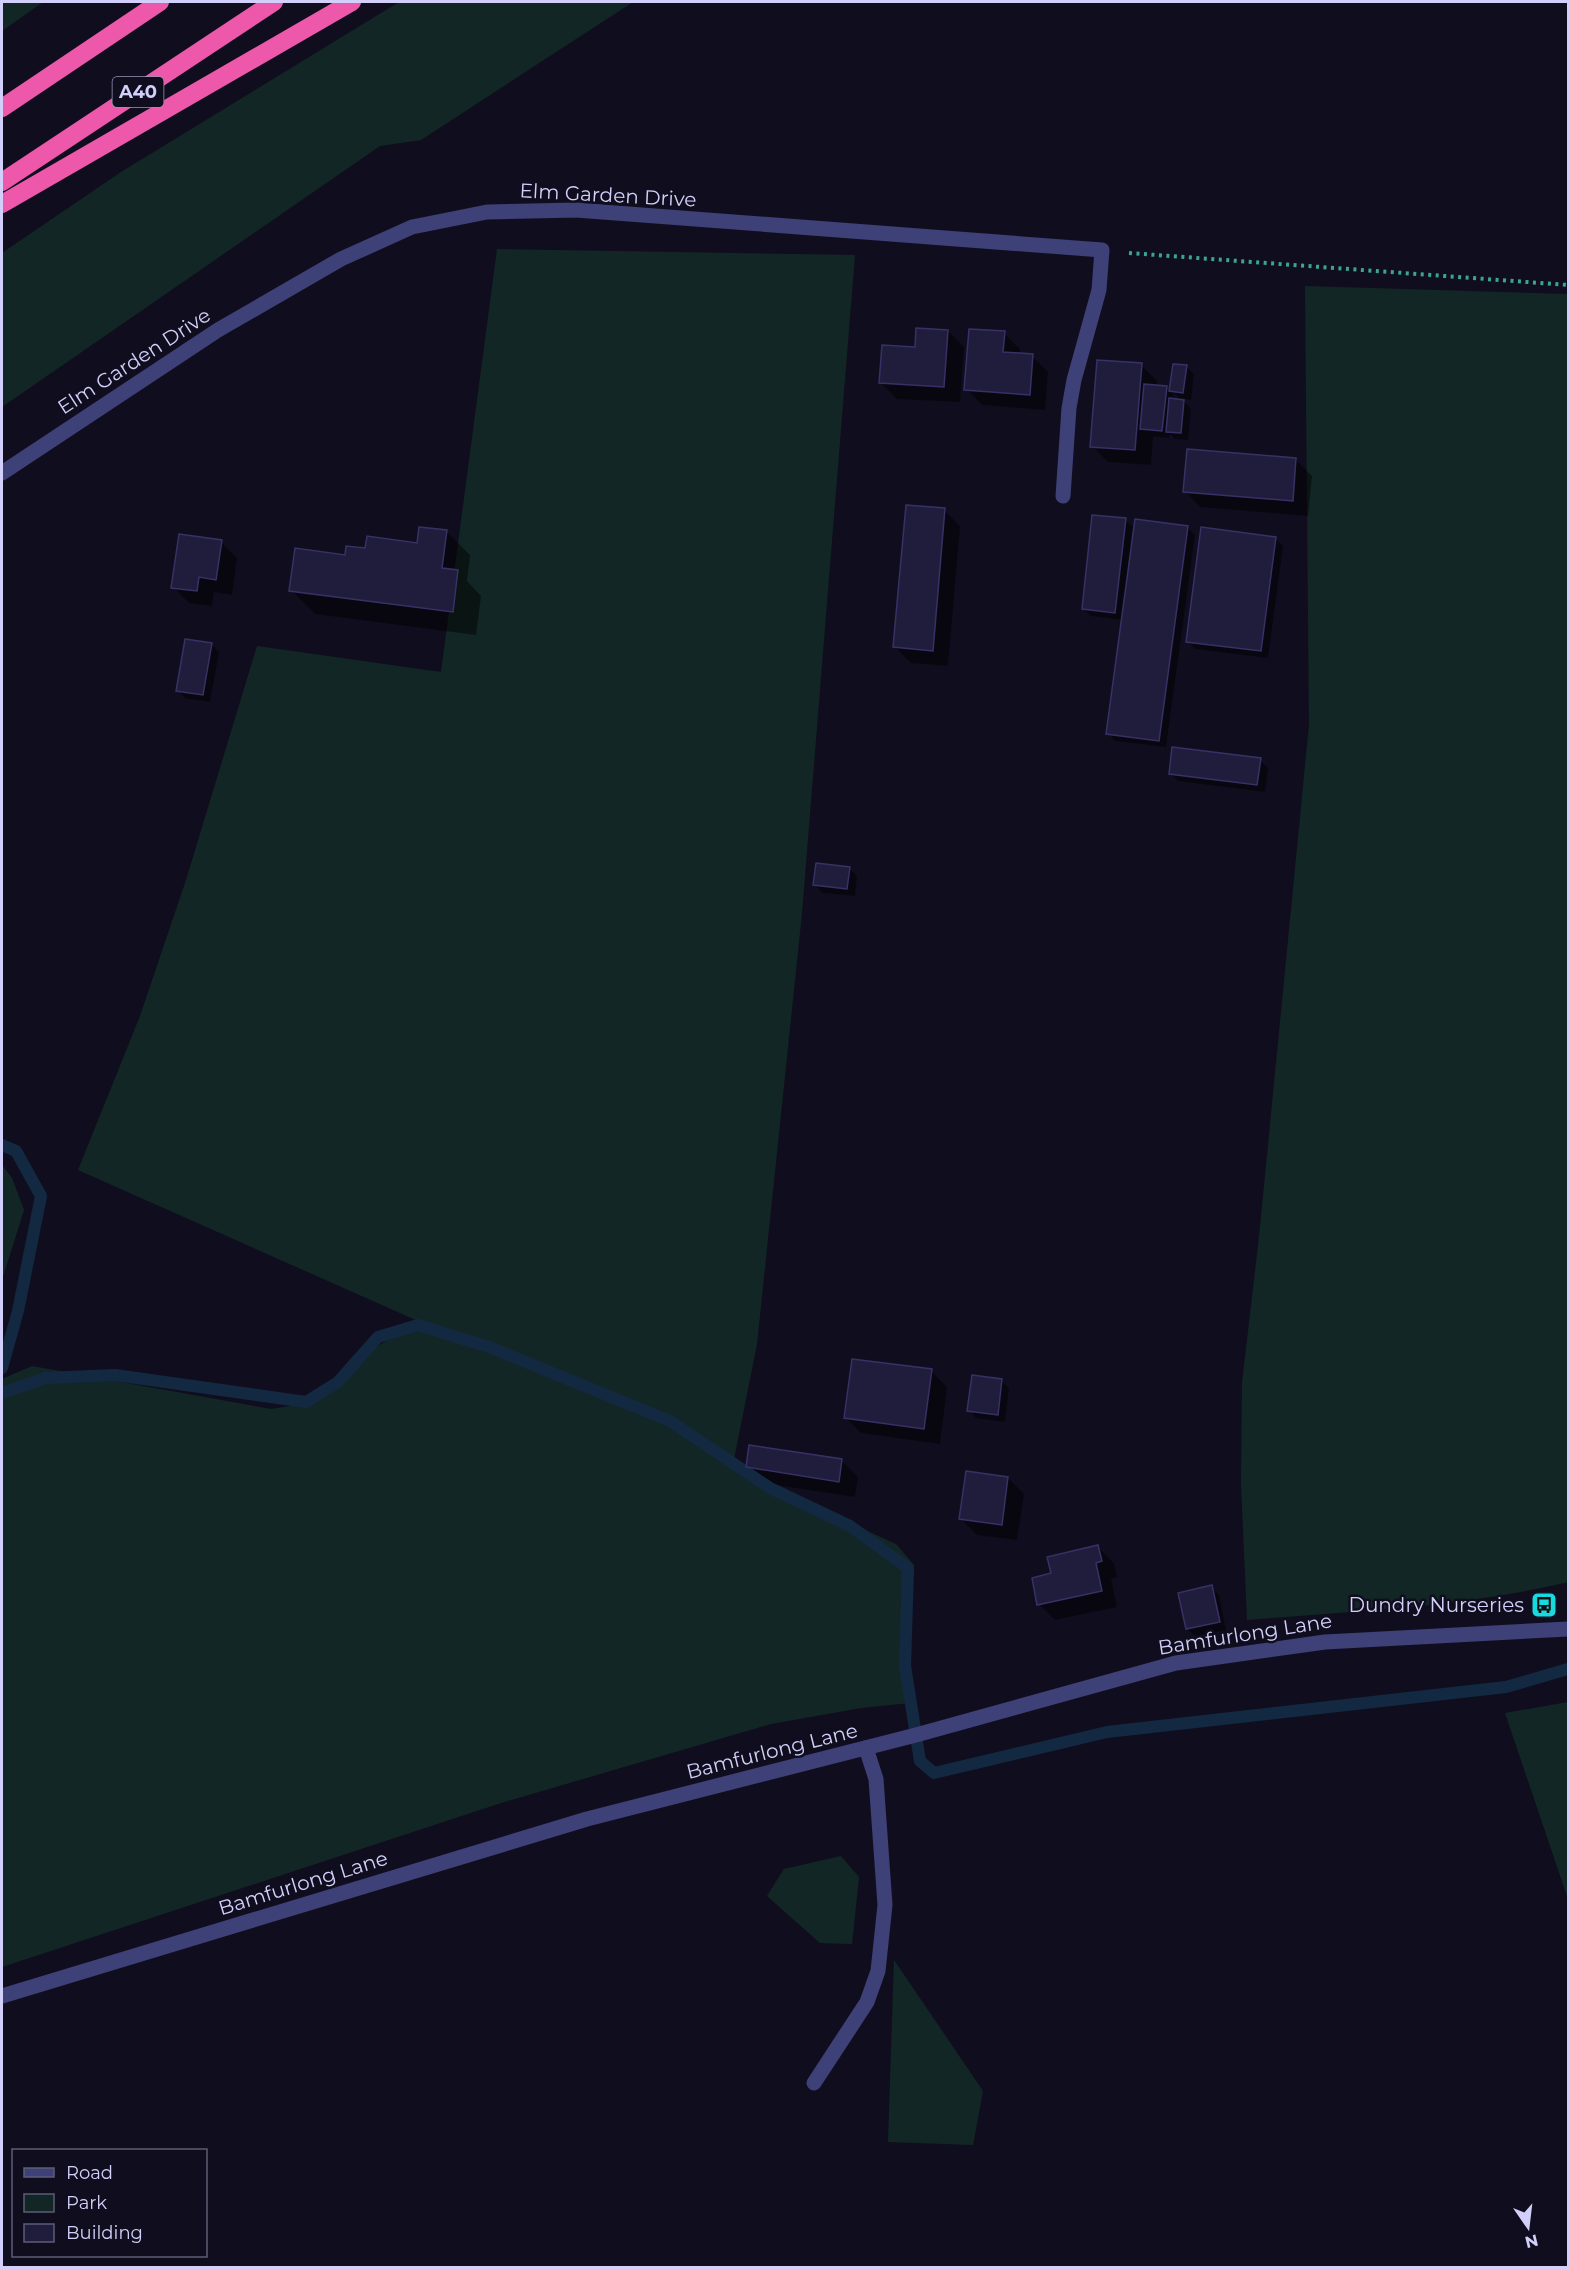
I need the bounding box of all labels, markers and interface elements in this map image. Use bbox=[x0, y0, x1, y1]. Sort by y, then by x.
road number: A40 bbox=[112, 77, 164, 107]
street label: Elm Garden Drive bbox=[519, 178, 697, 212]
street label: Elm Garden Drive bbox=[53, 303, 215, 419]
bus stop icon: Dundry Nurseries bbox=[1529, 1590, 1559, 1620]
place label: Dundry Nurseries bbox=[1348, 1593, 1524, 1617]
street label: Bamfurlong Lane bbox=[1156, 1608, 1334, 1660]
street label: Bamfurlong Lane bbox=[684, 1718, 860, 1784]
street label: Bamfurlong Lane bbox=[215, 1846, 391, 1920]
legend bbox=[12, 2149, 207, 2257]
text: Road bbox=[66, 2162, 113, 2184]
text: Park bbox=[66, 2192, 107, 2214]
north arrow bbox=[1498, 2197, 1558, 2257]
text: Building bbox=[66, 2222, 143, 2244]
text: N bbox=[1523, 2230, 1540, 2252]

